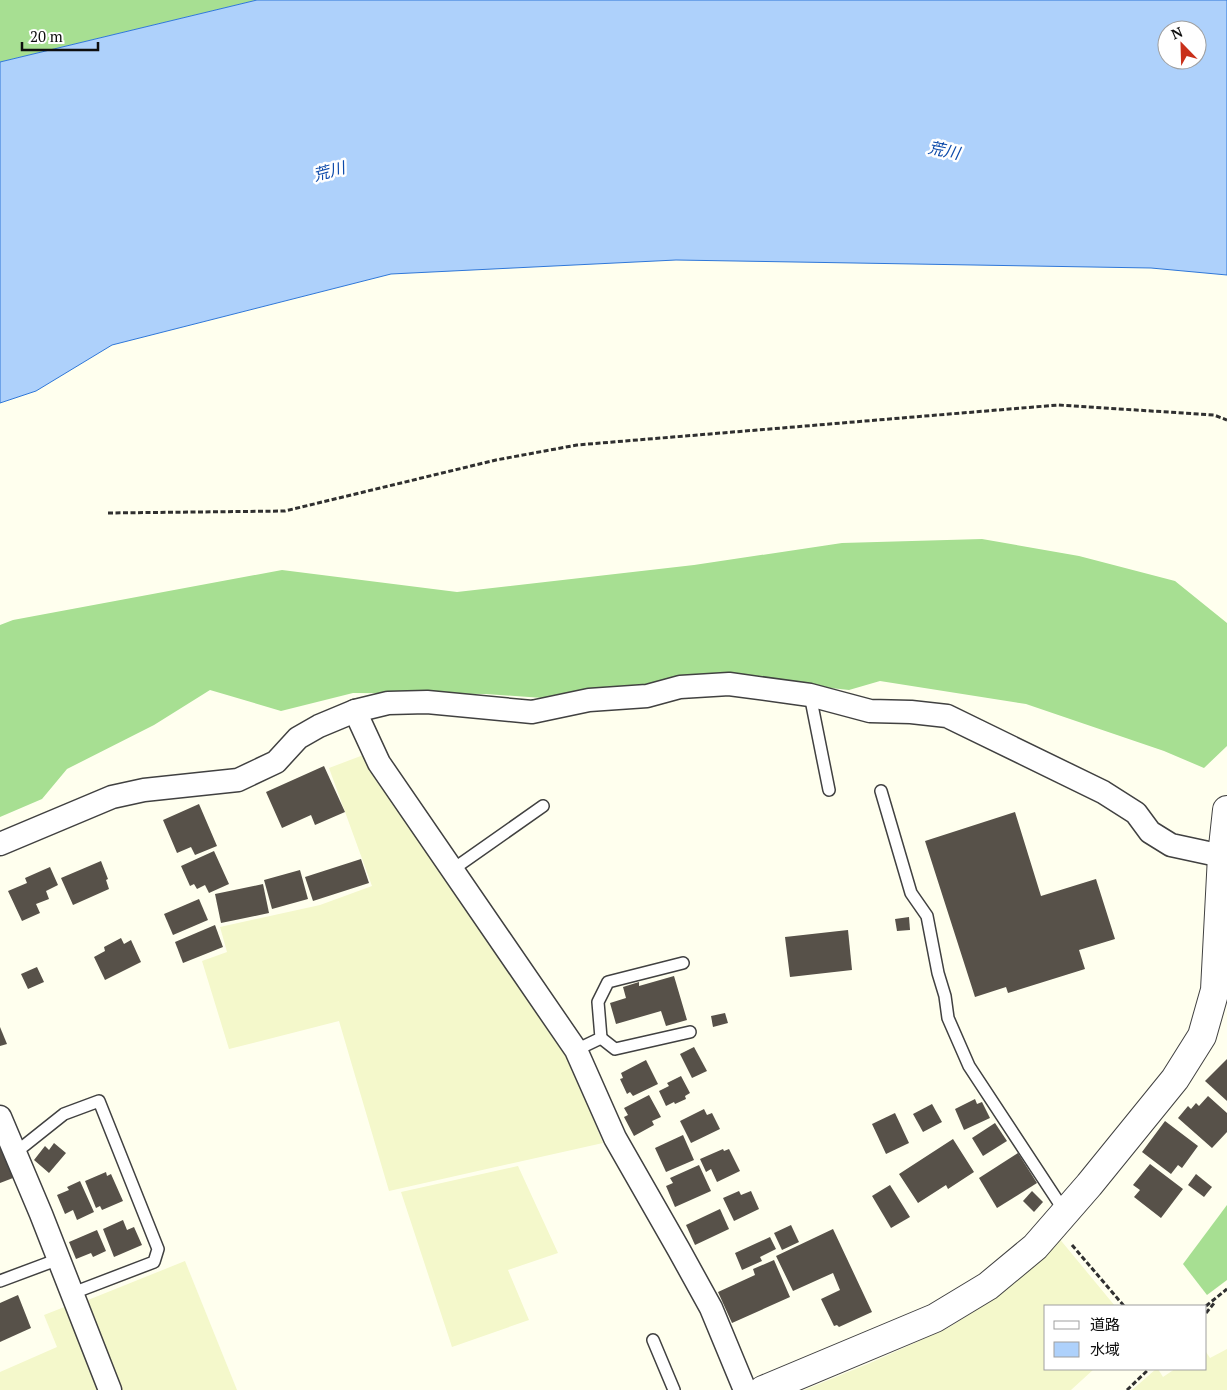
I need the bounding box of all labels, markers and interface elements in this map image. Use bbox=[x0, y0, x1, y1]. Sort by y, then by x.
scale bar bbox=[22, 20, 99, 52]
north arrow bbox=[1157, 20, 1207, 70]
text: N bbox=[1168, 22, 1186, 43]
text: 20 m bbox=[30, 26, 63, 46]
water label: 荒川 bbox=[926, 136, 964, 164]
water label: 荒川 bbox=[311, 156, 349, 186]
legend bbox=[1044, 1305, 1207, 1370]
text: 道路 bbox=[1090, 1314, 1120, 1334]
text: 水域 bbox=[1090, 1339, 1120, 1359]

